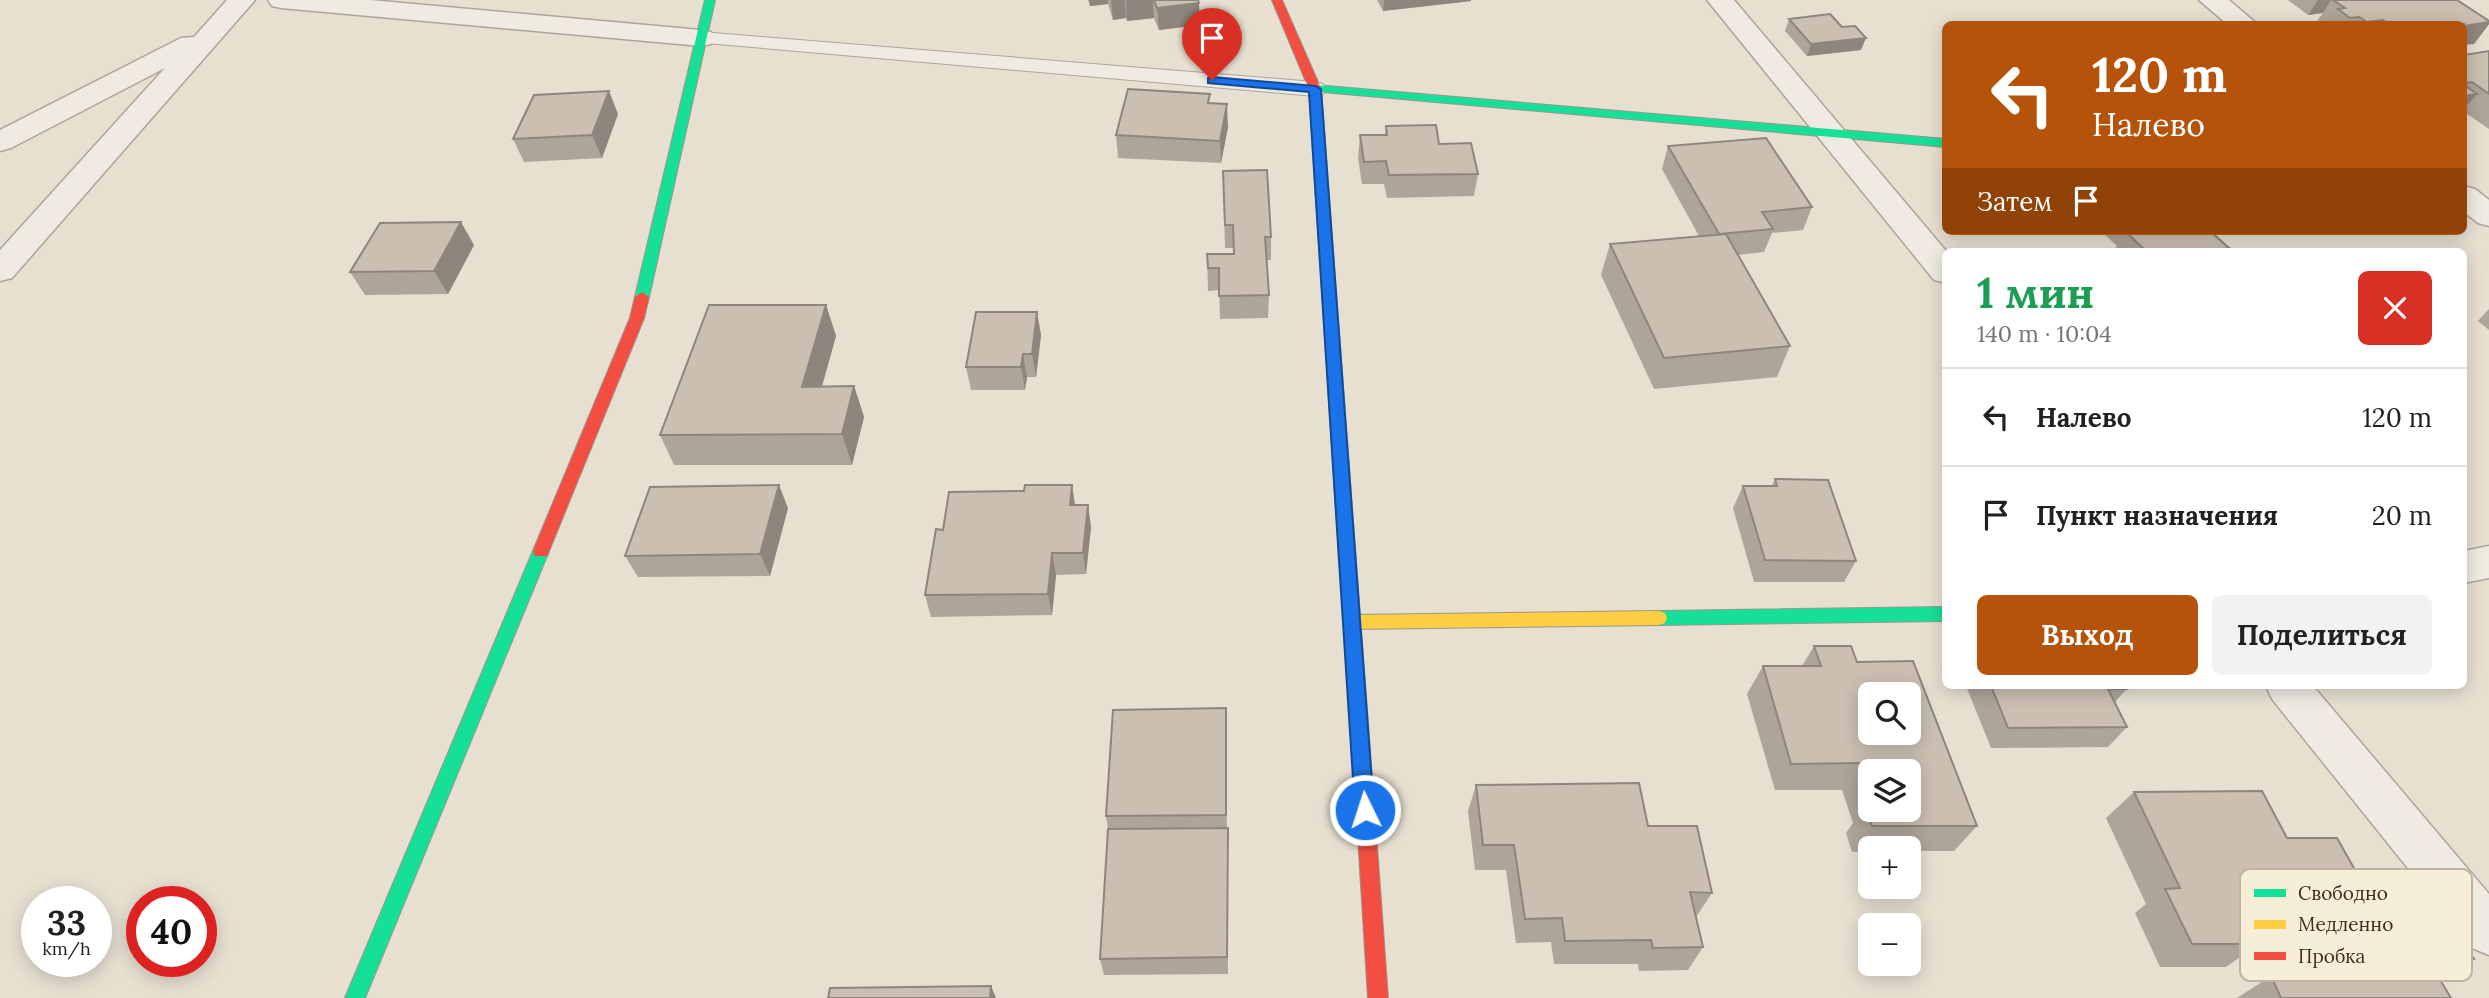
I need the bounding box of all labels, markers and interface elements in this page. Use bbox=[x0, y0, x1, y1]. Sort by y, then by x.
pin bbox=[1182, 8, 1242, 80]
icon: arrive bbox=[1193, 19, 1231, 57]
text: 120 m bbox=[2092, 43, 2227, 105]
icon: left bbox=[1977, 49, 2068, 140]
text: Налево bbox=[2092, 104, 2205, 145]
icon: arrive bbox=[2067, 182, 2105, 220]
text: Затем bbox=[1977, 185, 2053, 218]
text: 1 мин bbox=[1977, 266, 2094, 320]
button: close bbox=[2358, 271, 2432, 345]
text: 140 m · 10:04 bbox=[1977, 319, 2112, 348]
icon: left bbox=[1977, 398, 2015, 436]
text: Налево bbox=[2036, 401, 2132, 434]
text: 120 m bbox=[2362, 401, 2432, 434]
icon: arrive bbox=[1977, 496, 2015, 534]
text: Пункт назначения bbox=[2036, 499, 2278, 532]
text: 20 m bbox=[2372, 499, 2432, 532]
button: Выход bbox=[1977, 595, 2198, 675]
button: Поделиться bbox=[2212, 595, 2432, 675]
map controls bbox=[1858, 682, 1921, 976]
button: search bbox=[1858, 682, 1921, 745]
button: layers bbox=[1858, 759, 1921, 822]
position arrow bbox=[1328, 773, 1402, 847]
button: + bbox=[1858, 836, 1921, 899]
legend bbox=[2240, 869, 2472, 981]
text: Свободно bbox=[2298, 881, 2388, 905]
speed limit sign: 40 bbox=[126, 886, 217, 977]
text: 33 bbox=[47, 900, 86, 945]
text: Медленно bbox=[2298, 912, 2393, 936]
button: − bbox=[1858, 913, 1921, 976]
text: km/h bbox=[42, 937, 91, 960]
text: Пробка bbox=[2298, 944, 2365, 968]

